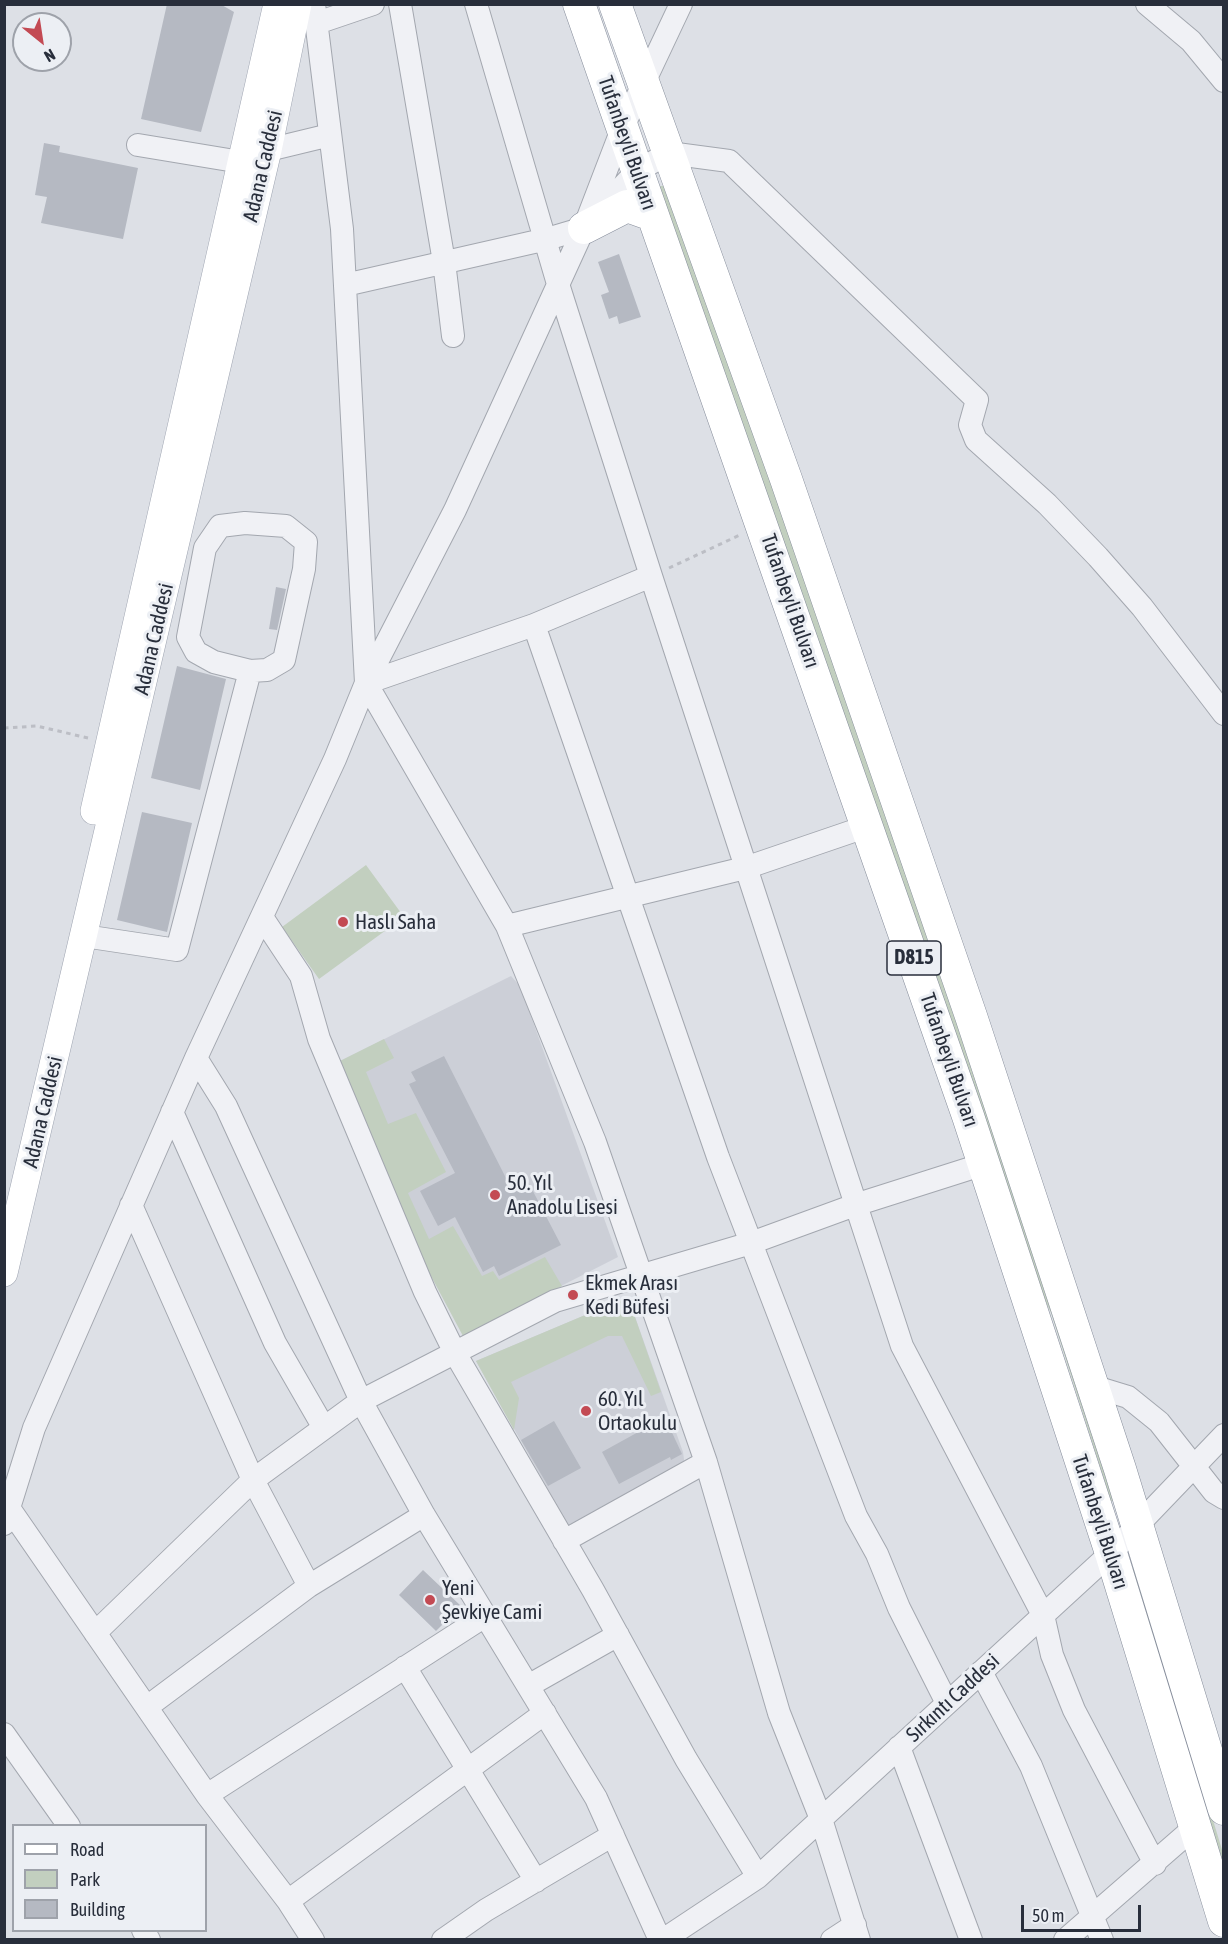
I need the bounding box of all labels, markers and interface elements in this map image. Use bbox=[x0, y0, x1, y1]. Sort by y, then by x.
north arrow bbox=[12, 12, 72, 72]
text: N bbox=[41, 46, 59, 66]
street label: Tufanbeyli Bulvarı bbox=[592, 73, 662, 213]
street label: Adana Caddesi bbox=[238, 108, 288, 224]
street label: Tufanbeyli Bulvarı bbox=[755, 531, 825, 671]
street label: Adana Caddesi bbox=[129, 581, 179, 697]
place label: Haslı Saha bbox=[355, 909, 436, 935]
marker: Haslı Saha bbox=[336, 915, 350, 929]
road number: D815 bbox=[887, 941, 941, 975]
street label: Tufanbeyli Bulvarı bbox=[914, 990, 984, 1130]
street label: Adana Caddesi bbox=[18, 1054, 68, 1170]
place label: 50. Yıl Anadolu Lisesi bbox=[507, 1170, 618, 1220]
marker: 50. Yıl Anadolu Lisesi bbox=[488, 1188, 502, 1202]
place label: Ekmek Arası Kedi Büfesi bbox=[585, 1270, 678, 1320]
marker: Ekmek Arası Kedi Büfesi bbox=[566, 1288, 580, 1302]
place label: 60. Yıl Ortaokulu bbox=[598, 1386, 677, 1436]
marker: 60. Yıl Ortaokulu bbox=[579, 1404, 593, 1418]
street label: Tufanbeyli Bulvarı bbox=[1066, 1452, 1134, 1592]
place label: Yeni Şevkiye Cami bbox=[442, 1575, 542, 1625]
marker: Yeni Şevkiye Cami bbox=[423, 1593, 437, 1607]
street label: Sırkıntı Caddesi bbox=[901, 1649, 1005, 1747]
legend bbox=[12, 1824, 207, 1932]
text: Road bbox=[70, 1839, 104, 1860]
text: Park bbox=[70, 1869, 100, 1890]
scale bar bbox=[1024, 1893, 1144, 1931]
text: Building bbox=[70, 1899, 125, 1920]
text: 50 m bbox=[1032, 1905, 1064, 1926]

